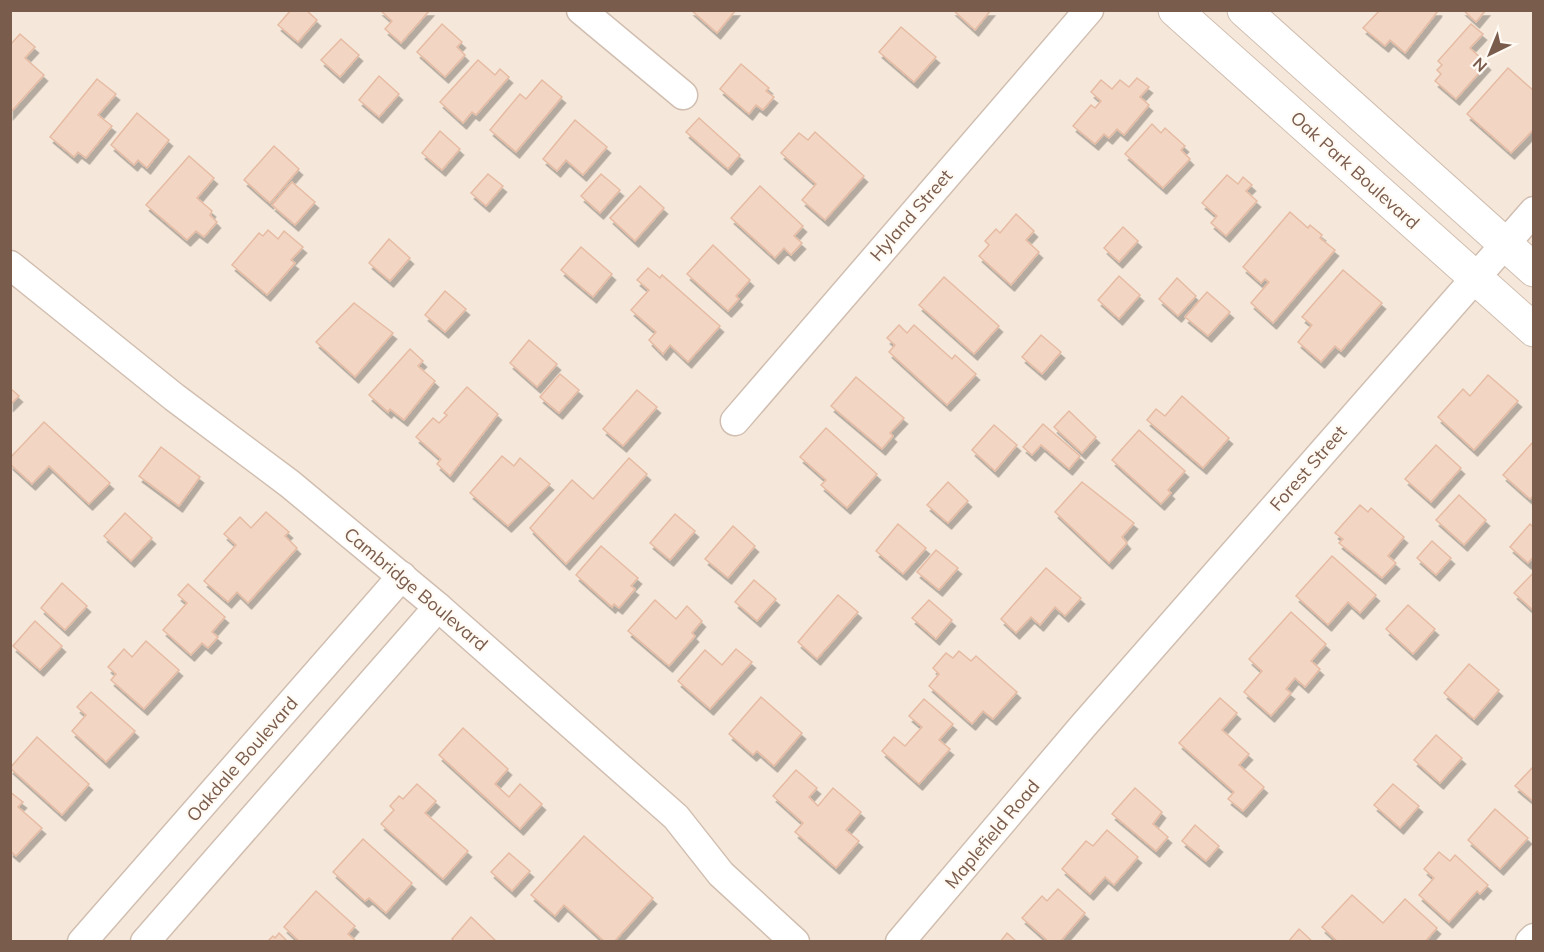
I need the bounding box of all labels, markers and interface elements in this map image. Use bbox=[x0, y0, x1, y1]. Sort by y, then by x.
north arrow bbox=[1460, 24, 1520, 84]
text: N bbox=[1469, 54, 1491, 76]
street label: Oak Park Boulevard bbox=[1286, 106, 1424, 234]
street label: Hyland Street bbox=[865, 164, 957, 266]
street label: Forest Street bbox=[1265, 421, 1351, 515]
street label: Cambridge Boulevard bbox=[339, 522, 493, 656]
street label: Oakdale Boulevard bbox=[181, 692, 303, 826]
street label: Maplefield Road bbox=[940, 775, 1044, 893]

